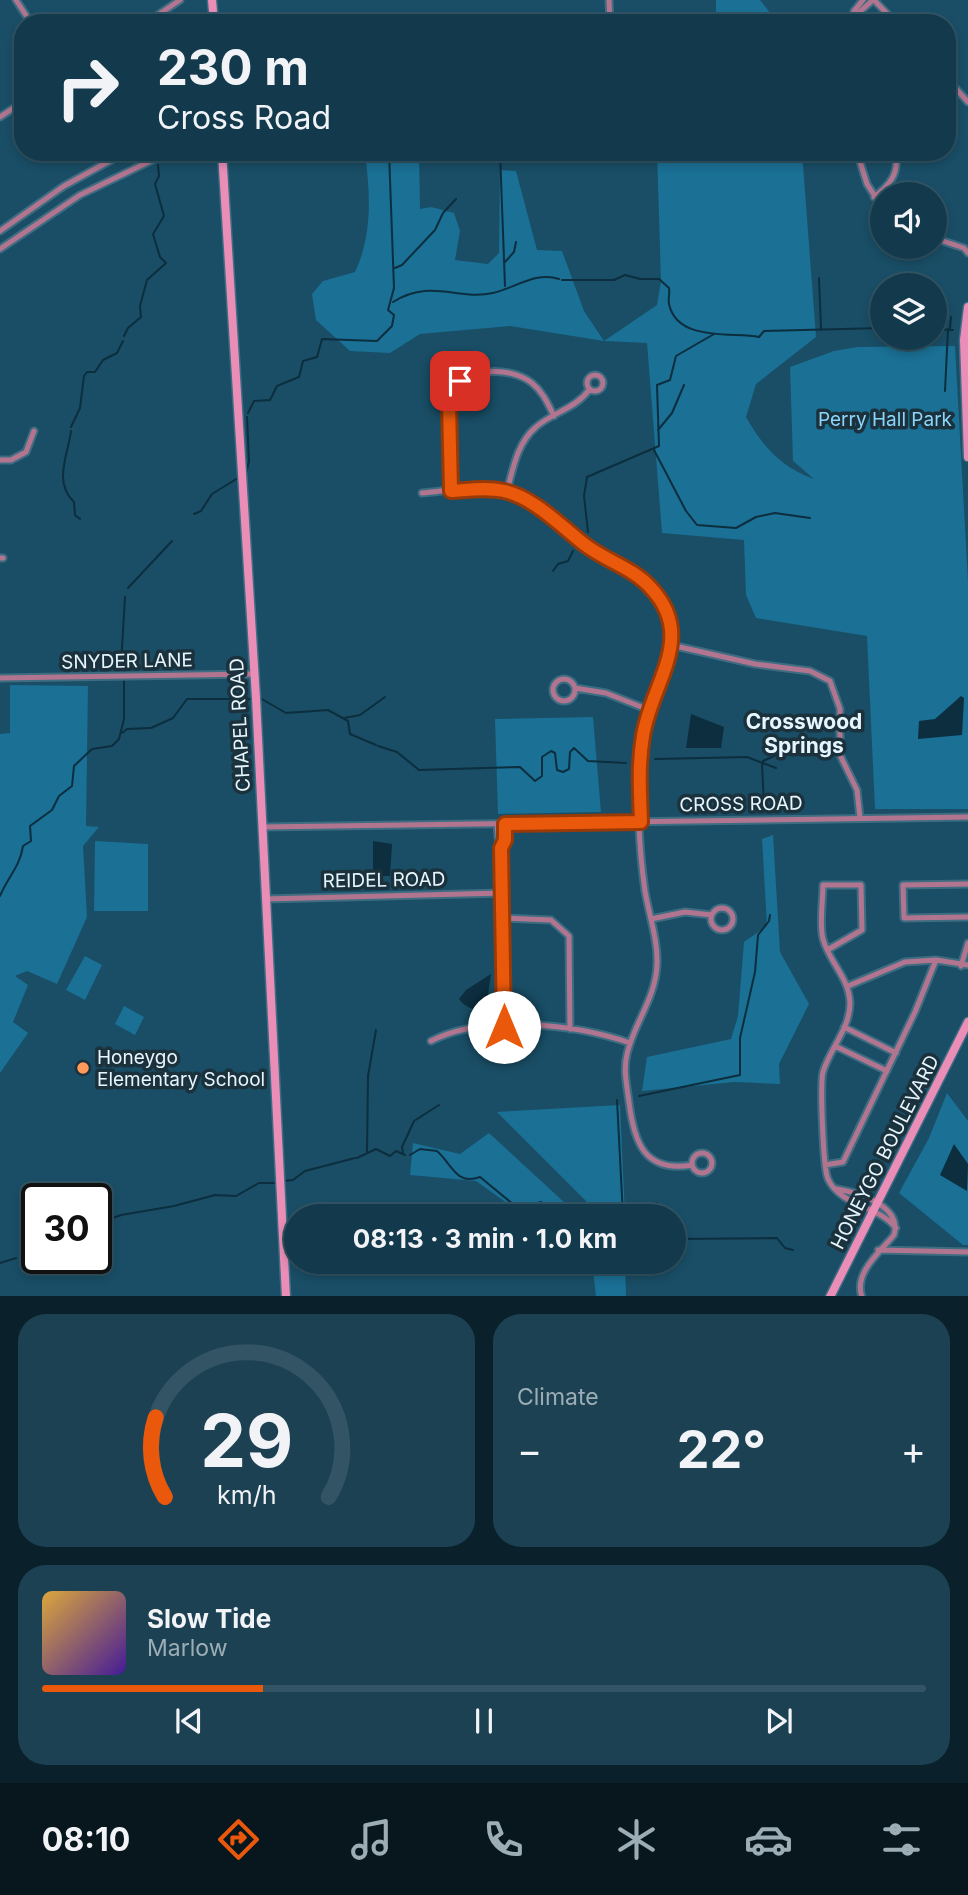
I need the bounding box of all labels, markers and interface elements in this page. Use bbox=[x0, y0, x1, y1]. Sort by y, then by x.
text: 230 m bbox=[157, 38, 309, 97]
icon: right bbox=[42, 42, 133, 133]
text: Cross Road bbox=[157, 98, 331, 137]
map controls bbox=[870, 182, 947, 350]
button: sound bbox=[870, 182, 947, 259]
button: layers bbox=[870, 273, 947, 350]
pin bbox=[430, 351, 490, 411]
icon: arrive bbox=[441, 362, 479, 400]
park label: Perry Hall Park bbox=[818, 408, 953, 431]
street label: SNYDER LANE bbox=[61, 648, 193, 674]
street label: CHAPEL ROAD bbox=[225, 658, 255, 792]
district label: Crosswood Springs bbox=[746, 709, 862, 758]
street label: CROSS ROAD bbox=[679, 791, 803, 817]
street label: REIDEL ROAD bbox=[322, 867, 446, 893]
position arrow bbox=[467, 990, 541, 1064]
place label: Honeygo Elementary School bbox=[97, 1046, 265, 1091]
street label: HONEYGO BOULEVARD bbox=[826, 1051, 944, 1253]
marker: Honeygo Elementary School bbox=[75, 1060, 91, 1076]
speed limit sign: 30 bbox=[21, 1183, 112, 1274]
text: 08:13 · 3 min · 1.0 km bbox=[353, 1223, 617, 1254]
text: Climate bbox=[517, 1383, 599, 1411]
text: 29 bbox=[200, 1396, 293, 1485]
text: 22° bbox=[677, 1418, 766, 1481]
text: − bbox=[517, 1427, 542, 1473]
text: + bbox=[901, 1427, 926, 1473]
text: km/h bbox=[217, 1479, 276, 1509]
text: Slow Tide bbox=[147, 1603, 271, 1634]
text: Marlow bbox=[147, 1634, 227, 1662]
icon: previous bbox=[170, 1702, 208, 1740]
icon: pause bbox=[465, 1702, 503, 1740]
icon: next bbox=[760, 1702, 798, 1740]
icon: directions bbox=[214, 1815, 263, 1864]
icon: music bbox=[347, 1815, 396, 1864]
icon: phone bbox=[479, 1815, 528, 1864]
icon: climate bbox=[612, 1815, 661, 1864]
icon: car bbox=[744, 1815, 793, 1864]
icon: filters bbox=[877, 1815, 926, 1864]
text: 08:10 bbox=[42, 1820, 130, 1859]

